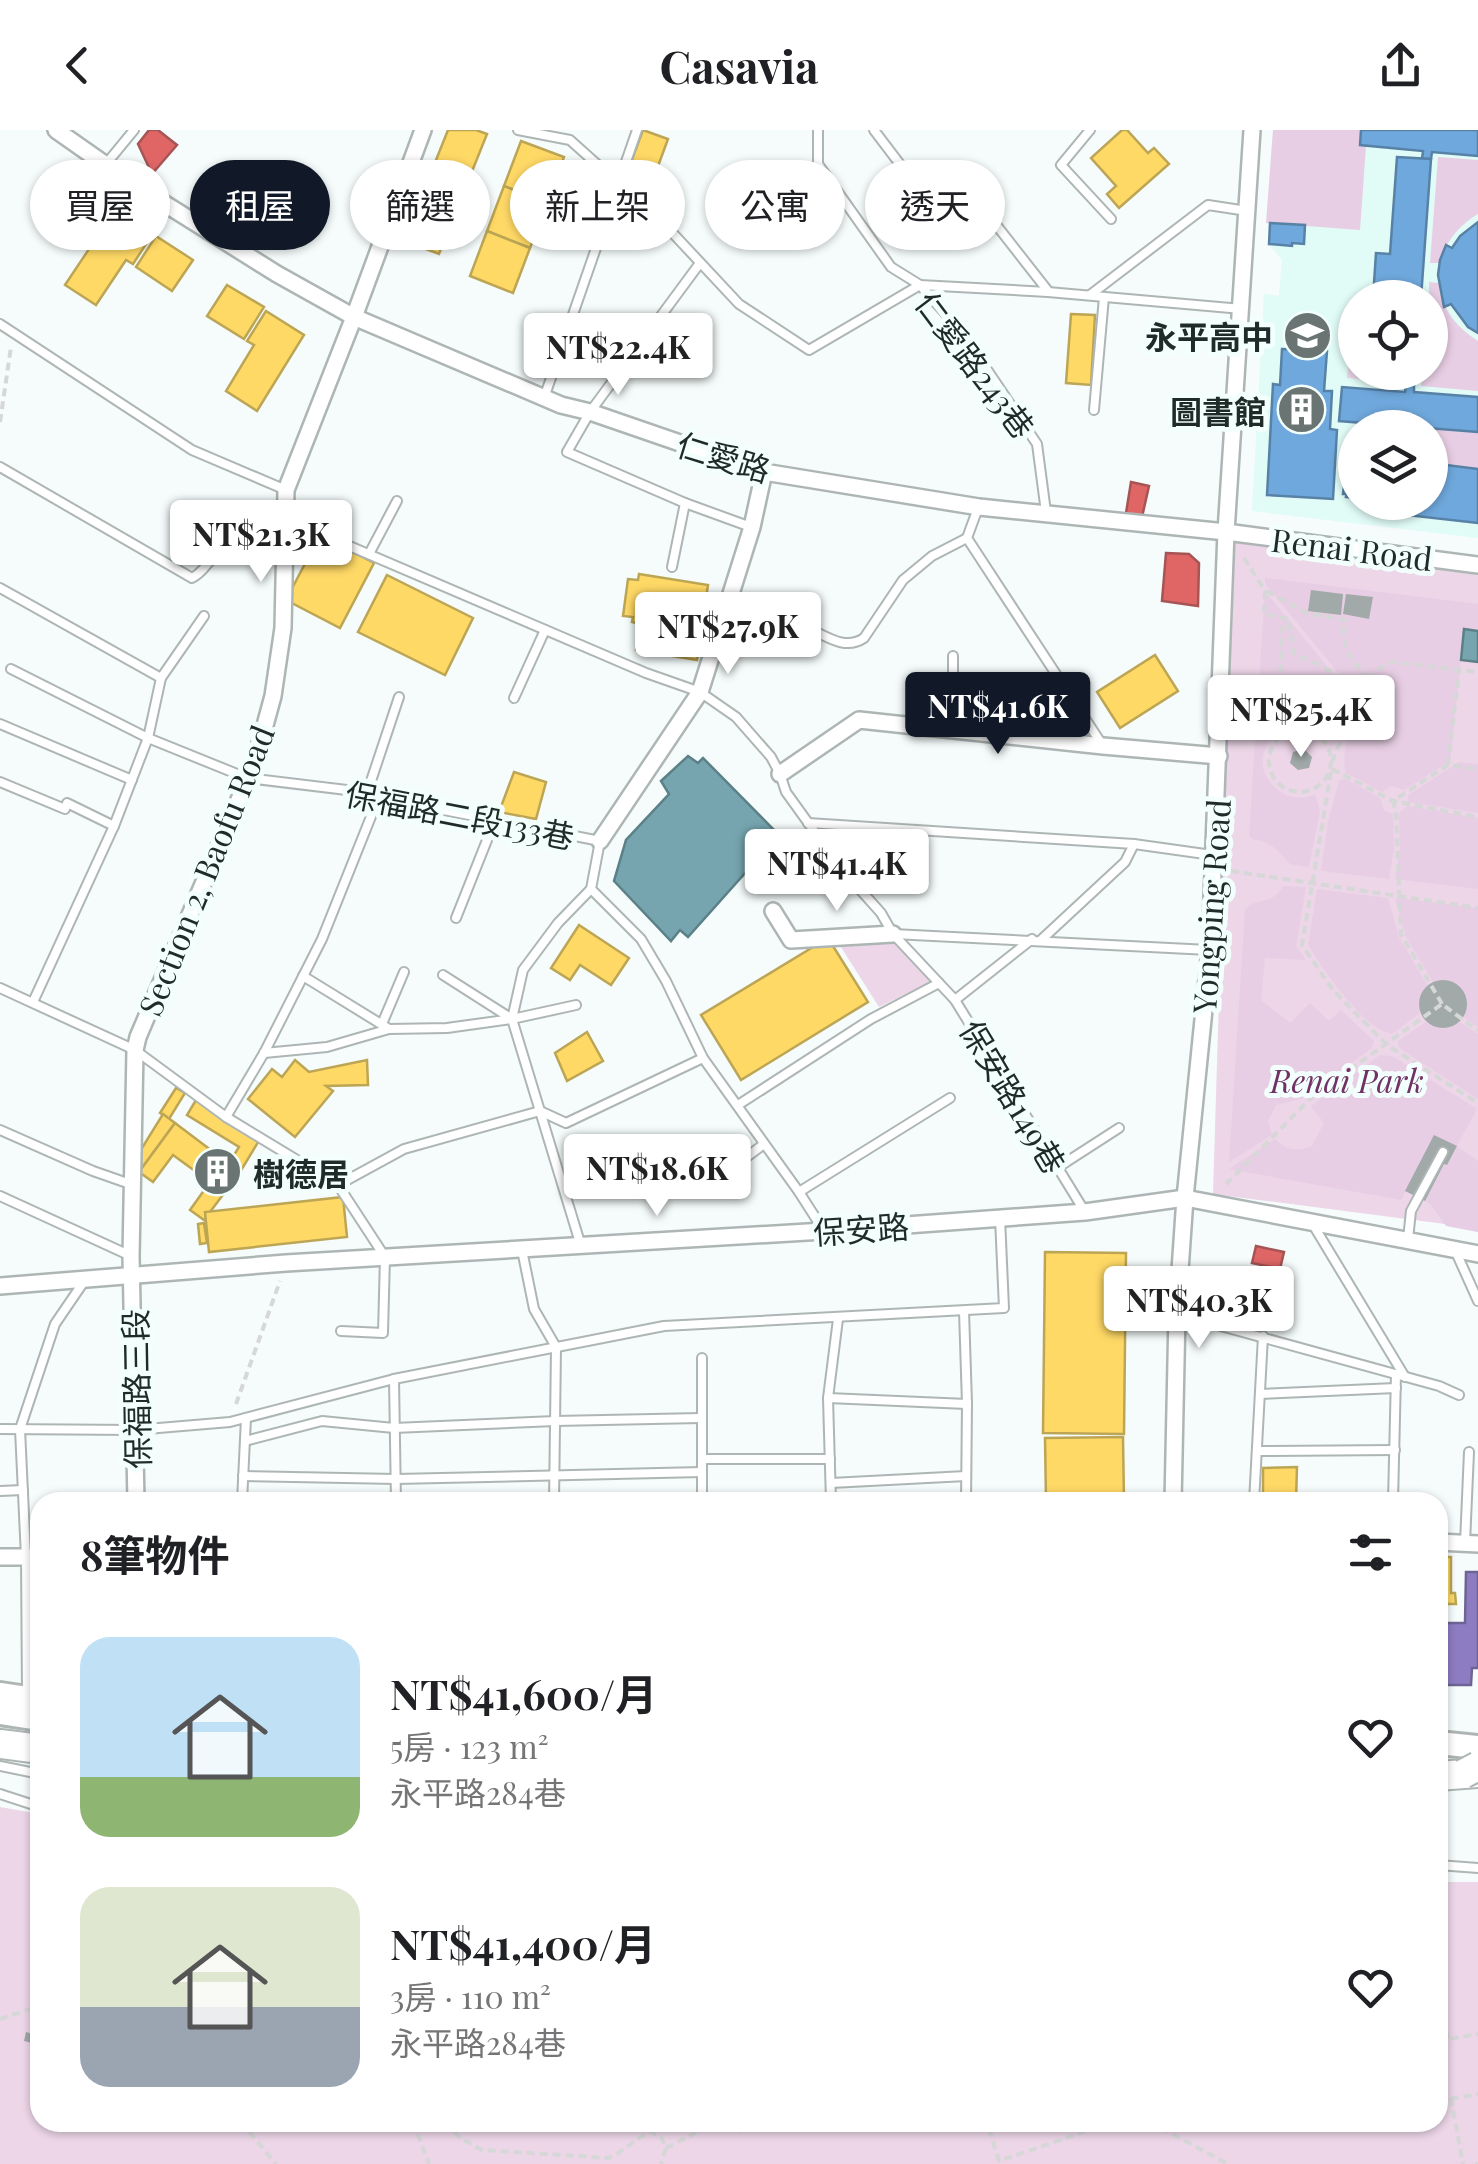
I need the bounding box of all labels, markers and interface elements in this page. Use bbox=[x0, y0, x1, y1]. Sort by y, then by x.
text: Casavia bbox=[659, 35, 819, 95]
icon: back bbox=[50, 38, 105, 93]
icon: share bbox=[1373, 38, 1428, 93]
chip: 買屋 bbox=[30, 160, 170, 250]
chip: 租屋 bbox=[190, 160, 330, 250]
chip: 篩選 bbox=[350, 160, 490, 250]
chip: 新上架 bbox=[510, 160, 685, 250]
chip: 公寓 bbox=[705, 160, 845, 250]
chip: 透天 bbox=[865, 160, 1005, 250]
map controls bbox=[1338, 280, 1448, 520]
button: locate bbox=[1338, 280, 1448, 390]
street label: 仁愛路243巷 bbox=[907, 282, 1045, 446]
school or university icon: 永平高中 bbox=[1282, 309, 1334, 361]
pin: NT$22.4K bbox=[515, 313, 721, 398]
place label: 永平高中 bbox=[1145, 314, 1273, 357]
text: NT$22.4K bbox=[546, 324, 690, 367]
building icon: 圖書館 bbox=[1275, 384, 1327, 436]
place label: 圖書館 bbox=[1170, 389, 1266, 432]
button: layers bbox=[1338, 410, 1448, 520]
street label: 仁愛路 bbox=[672, 421, 776, 491]
pin: NT$21.3K bbox=[158, 500, 364, 585]
text: NT$21.3K bbox=[192, 511, 330, 554]
street label: Renai Road bbox=[1269, 517, 1435, 579]
pin: NT$27.9K bbox=[625, 592, 831, 677]
text: NT$27.9K bbox=[657, 603, 799, 646]
pin: NT$41.6K bbox=[895, 672, 1101, 757]
pin: NT$25.4K bbox=[1198, 675, 1404, 760]
text: NT$41.6K bbox=[927, 683, 1069, 726]
text: NT$25.4K bbox=[1230, 686, 1372, 729]
street label: Section 2, Baofu Road bbox=[127, 719, 283, 1021]
street label: 保福路二段133巷 bbox=[342, 771, 578, 857]
street label: Yongping Road bbox=[1181, 798, 1239, 1015]
pin: NT$41.4K bbox=[734, 829, 940, 914]
text: NT$41.4K bbox=[767, 840, 907, 883]
street label: 保安路149巷 bbox=[951, 1011, 1077, 1181]
park label: Renai Park bbox=[1268, 1058, 1424, 1101]
pin: NT$18.6K bbox=[554, 1134, 760, 1219]
text: NT$18.6K bbox=[586, 1145, 728, 1188]
building icon: 樹德居 bbox=[192, 1146, 244, 1198]
place label: 樹德居 bbox=[253, 1151, 349, 1194]
street label: 保安路 bbox=[812, 1203, 910, 1253]
pin: NT$40.3K bbox=[1096, 1266, 1302, 1351]
text: NT$40.3K bbox=[1126, 1277, 1272, 1320]
street label: 保福路三段 bbox=[112, 1309, 158, 1469]
icon: filters bbox=[1343, 1525, 1398, 1580]
text: 8筆物件 bbox=[80, 1526, 230, 1582]
text: NT$41,600/月 bbox=[390, 1665, 657, 1721]
icon: home bbox=[160, 1677, 280, 1797]
icon: heart bbox=[1343, 1710, 1398, 1765]
text: 5房 · 123 m² bbox=[390, 1724, 548, 1767]
text: 永平路284巷 bbox=[390, 1770, 566, 1813]
text: NT$41,400/月 bbox=[390, 1915, 656, 1971]
icon: home bbox=[160, 1927, 280, 2047]
icon: heart bbox=[1343, 1960, 1398, 2015]
text: 3房 · 110 m² bbox=[390, 1974, 551, 2017]
text: 永平路284巷 bbox=[390, 2020, 566, 2063]

